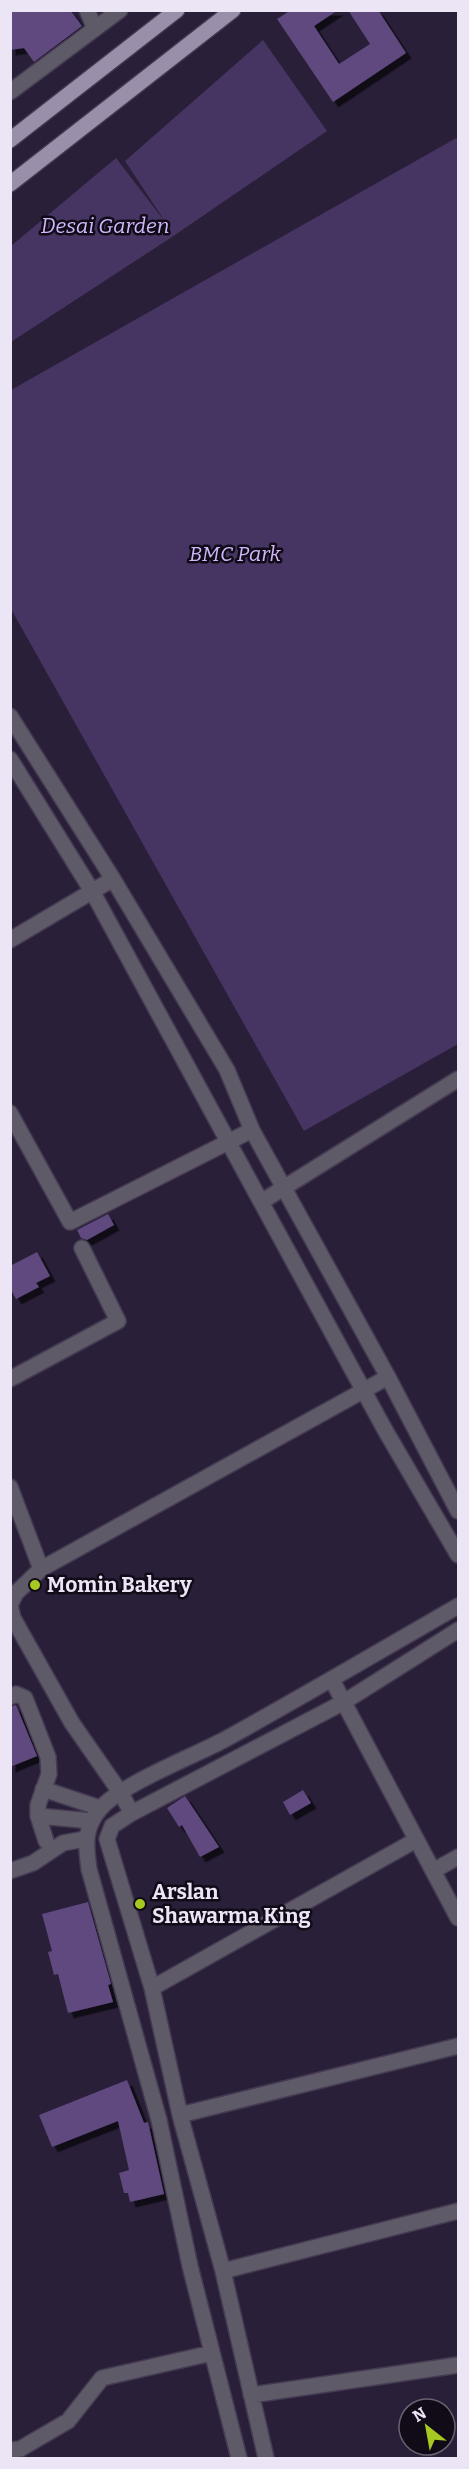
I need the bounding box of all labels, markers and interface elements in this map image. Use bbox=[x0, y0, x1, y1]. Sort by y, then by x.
park label: Desai Garden bbox=[41, 213, 169, 239]
park label: BMC Park bbox=[189, 541, 282, 567]
place label: Momin Bakery bbox=[47, 1572, 192, 1598]
marker: Momin Bakery bbox=[28, 1578, 42, 1592]
place label: Arslan Shawarma King bbox=[152, 1879, 311, 1929]
marker: Arslan Shawarma King bbox=[133, 1897, 147, 1911]
north arrow bbox=[397, 2397, 457, 2457]
text: N bbox=[409, 2403, 430, 2426]

